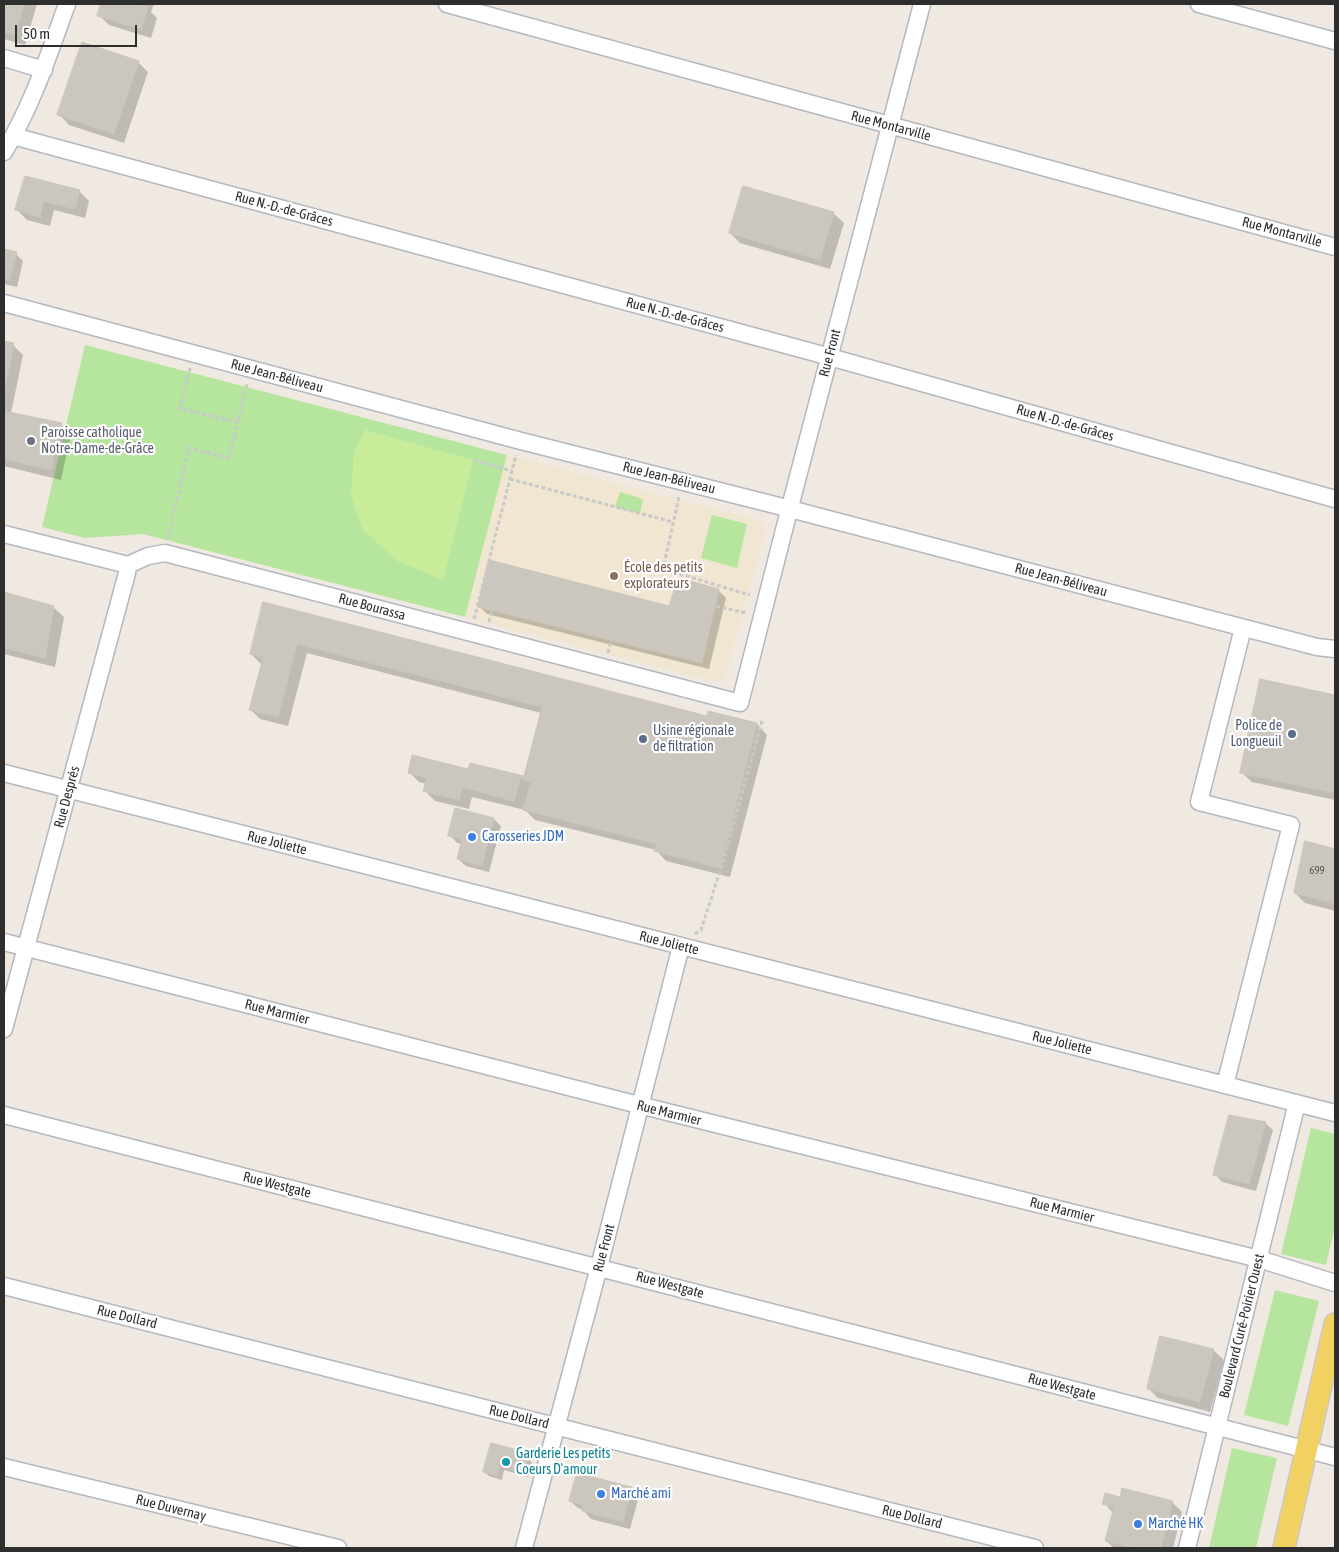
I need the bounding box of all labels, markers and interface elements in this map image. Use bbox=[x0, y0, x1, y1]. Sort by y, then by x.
scale bar bbox=[18, 15, 140, 47]
text: 50 m bbox=[23, 25, 50, 42]
street label: Rue Montarville bbox=[849, 107, 933, 145]
street label: Rue N.-D.-de-Grâces bbox=[233, 188, 335, 230]
street label: Rue Montarville bbox=[1240, 213, 1324, 251]
street label: Rue N.-D.-de-Grâces bbox=[624, 294, 726, 336]
street label: Rue Front bbox=[816, 327, 844, 379]
street label: Rue Jean-Béliveau bbox=[229, 356, 325, 396]
street label: Rue N.-D.-de-Grâces bbox=[1014, 401, 1116, 445]
place label: Paroisse catholique Notre-Dame-de-Grâce bbox=[41, 425, 154, 458]
marker: Paroisse catholique Notre-Dame-de-Grâce bbox=[25, 435, 37, 447]
street label: Rue Jean-Béliveau bbox=[621, 458, 717, 498]
place label: École des petits explorateurs bbox=[624, 560, 703, 592]
street label: Rue Jean-Béliveau bbox=[1013, 560, 1109, 600]
marker: École des petits explorateurs bbox=[608, 570, 620, 582]
street label: Rue Bourassa bbox=[337, 590, 407, 624]
place label: Police de Longueuil bbox=[1230, 718, 1282, 750]
place label: Usine régionale de filtration bbox=[653, 723, 734, 756]
marker: Police de Longueuil bbox=[1286, 728, 1298, 740]
marker: Usine régionale de filtration bbox=[637, 733, 649, 745]
street label: Rue Després bbox=[51, 764, 83, 830]
street label: Rue Joliette bbox=[246, 828, 308, 858]
place label: Carosseries JDM bbox=[482, 829, 564, 845]
marker: Carosseries JDM bbox=[466, 831, 478, 843]
house number: 699 bbox=[1309, 864, 1325, 878]
street label: Rue Joliette bbox=[638, 928, 700, 958]
street label: Rue Marmier bbox=[243, 996, 311, 1028]
street label: Rue Joliette bbox=[1031, 1028, 1093, 1058]
street label: Rue Marmier bbox=[635, 1097, 703, 1129]
street label: Rue Westgate bbox=[241, 1168, 313, 1202]
street label: Rue Marmier bbox=[1028, 1194, 1096, 1226]
street label: Rue Front bbox=[590, 1222, 618, 1274]
street label: Boulevard Curé-Poirier Ouest bbox=[1216, 1252, 1268, 1400]
street label: Rue Westgate bbox=[634, 1268, 706, 1302]
street label: Rue Dollard bbox=[95, 1301, 159, 1333]
street label: Rue Westgate bbox=[1026, 1370, 1098, 1404]
street label: Rue Dollard bbox=[487, 1401, 551, 1433]
place label: Garderie Les petits Coeurs D'amour bbox=[516, 1446, 611, 1478]
marker: Garderie Les petits Coeurs D'amour bbox=[500, 1456, 512, 1468]
place label: Marché ami bbox=[611, 1486, 671, 1502]
marker: Marché ami bbox=[595, 1488, 607, 1500]
street label: Rue Duvernay bbox=[134, 1491, 208, 1525]
street label: Rue Dollard bbox=[880, 1501, 944, 1533]
place label: Marché HK bbox=[1148, 1516, 1203, 1532]
marker: Marché HK bbox=[1132, 1518, 1144, 1530]

